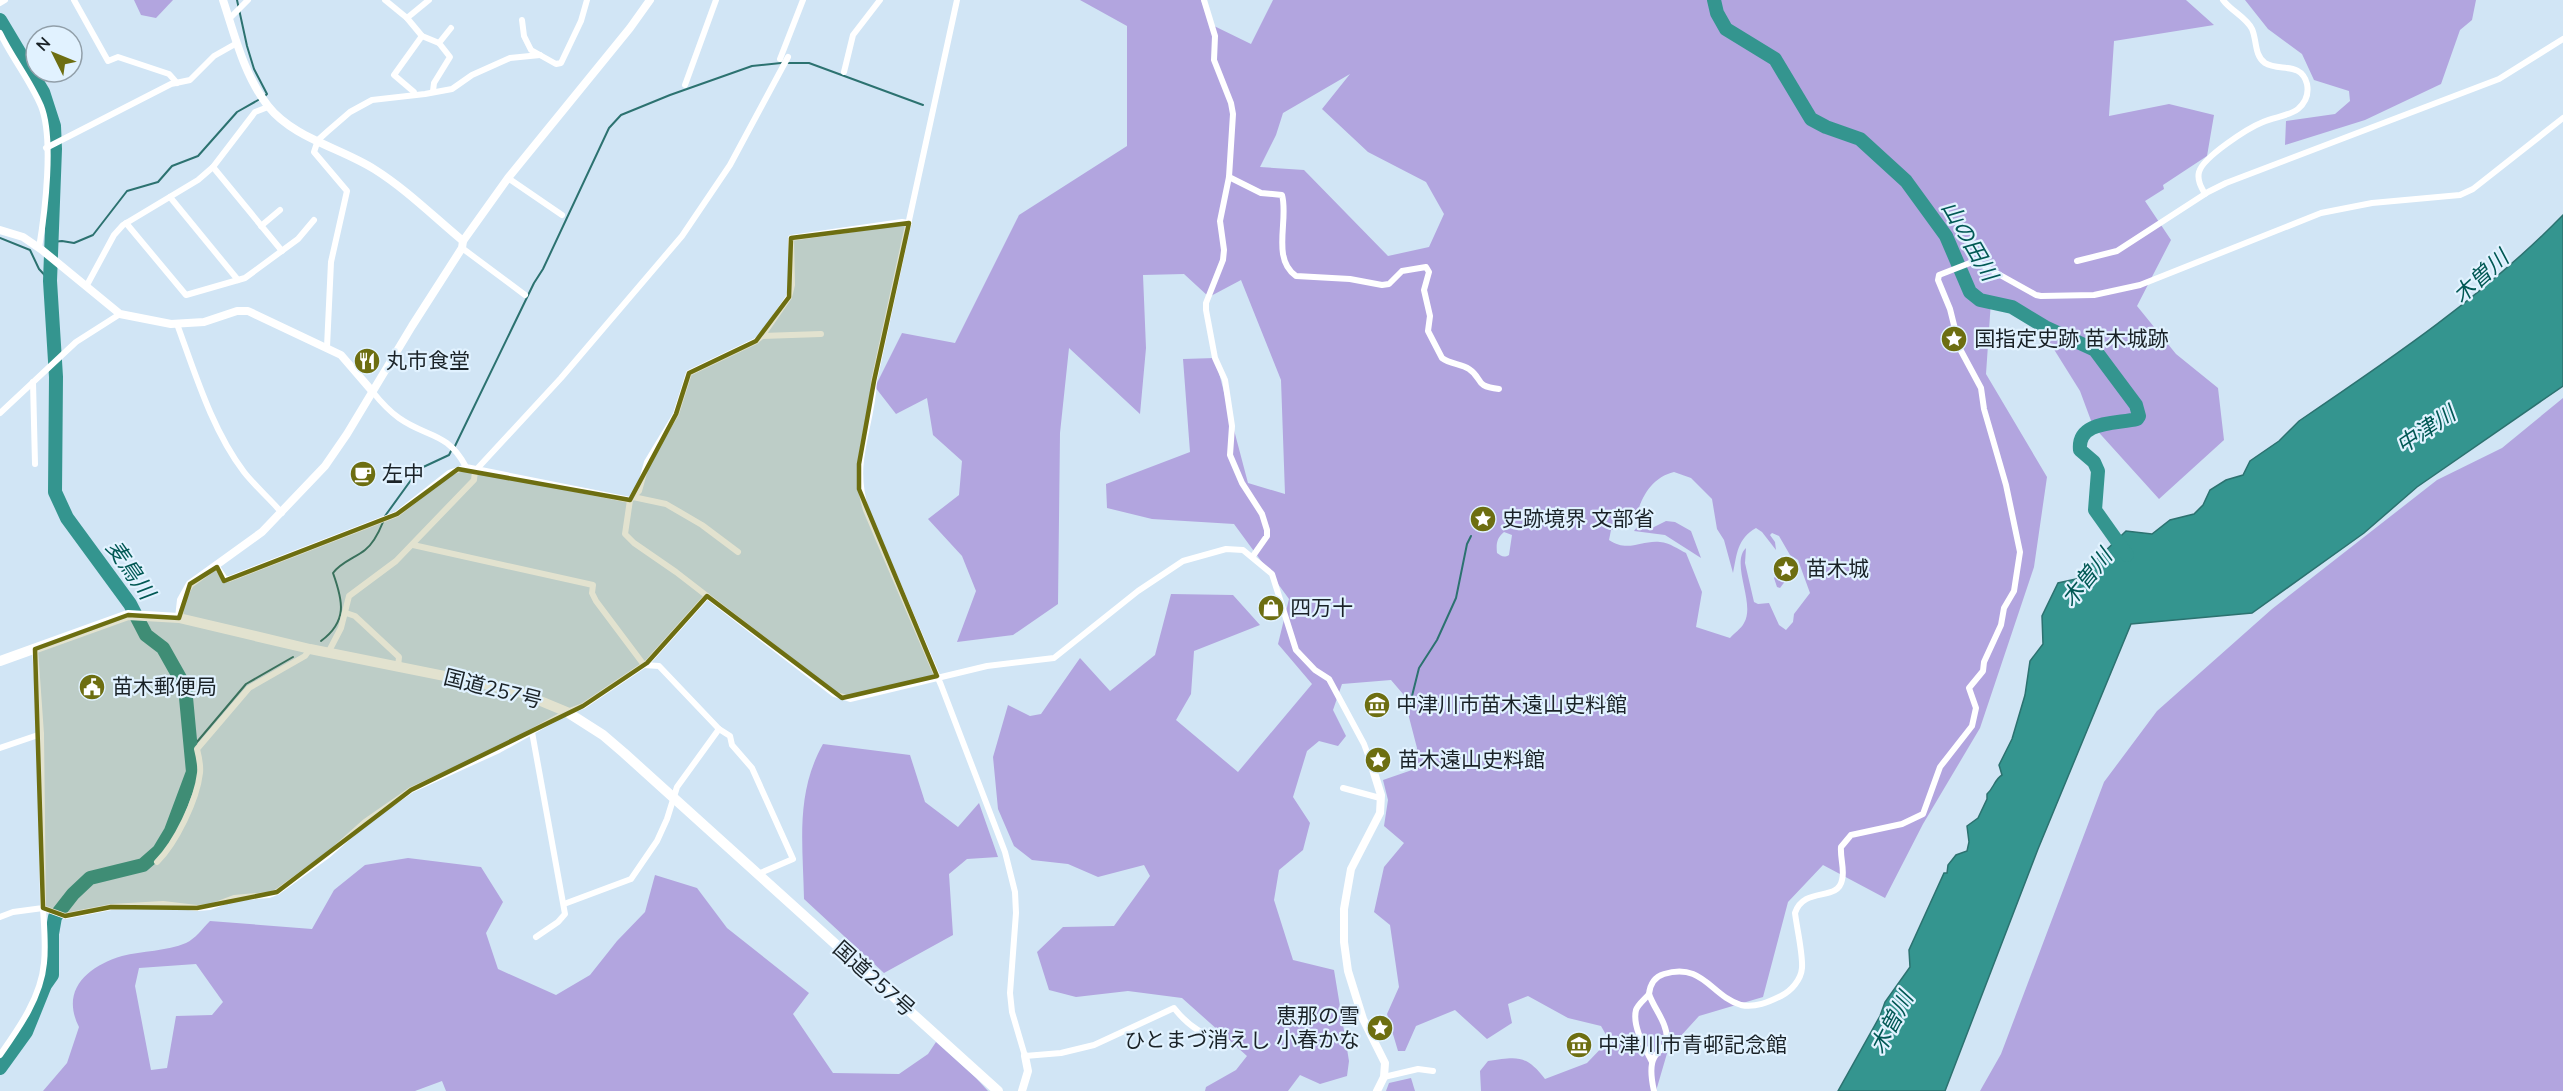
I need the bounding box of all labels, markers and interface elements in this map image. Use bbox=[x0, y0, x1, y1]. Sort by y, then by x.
north arrow bbox=[24, 24, 84, 84]
text: N bbox=[32, 33, 56, 56]
water label: 山の田川 bbox=[1934, 195, 2005, 288]
water label: 木曽川 bbox=[2446, 242, 2517, 310]
place icon: 国指定史跡 苗木城跡 bbox=[1939, 324, 1969, 354]
place label: 国指定史跡 苗木城跡 bbox=[1974, 325, 2168, 353]
restaurant icon: 丸市食堂 bbox=[352, 346, 382, 376]
place label: 丸市食堂 bbox=[386, 347, 470, 375]
water label: 中津川 bbox=[2390, 398, 2463, 461]
cafe icon: 左中 bbox=[348, 459, 378, 489]
place label: 左中 bbox=[382, 460, 424, 488]
place icon: 史跡境界 文部省 bbox=[1468, 504, 1498, 534]
place label: 史跡境界 文部省 bbox=[1502, 505, 1654, 533]
water label: 麦鳥川 bbox=[99, 534, 162, 607]
water label: 木曽川 bbox=[2055, 541, 2121, 613]
place icon: 苗木城 bbox=[1771, 554, 1801, 584]
place label: 苗木城 bbox=[1806, 555, 1869, 583]
shop icon: 四万十 bbox=[1256, 593, 1286, 623]
place label: 四万十 bbox=[1290, 594, 1353, 622]
street label: 国道257号 bbox=[441, 663, 545, 715]
public building icon: 苗木郵便局 bbox=[77, 672, 107, 702]
place label: 苗木郵便局 bbox=[112, 673, 217, 701]
museum icon: 中津川市苗木遠山史料館 bbox=[1362, 690, 1392, 720]
place label: 中津川市苗木遠山史料館 bbox=[1396, 691, 1627, 719]
place icon: 苗木遠山史料館 bbox=[1363, 745, 1393, 775]
place label: 苗木遠山史料館 bbox=[1398, 746, 1545, 774]
street label: 国道257号 bbox=[827, 935, 921, 1023]
water label: 木曽川 bbox=[1863, 985, 1922, 1059]
place label: 恵那の雪 ひとまづ消えし 小春かな bbox=[1124, 1002, 1360, 1054]
place icon: 恵那の雪 ひとまづ消えし 小春かな bbox=[1365, 1013, 1395, 1043]
museum icon: 中津川市青邨記念館 bbox=[1564, 1030, 1594, 1060]
place label: 中津川市青邨記念館 bbox=[1598, 1031, 1787, 1059]

